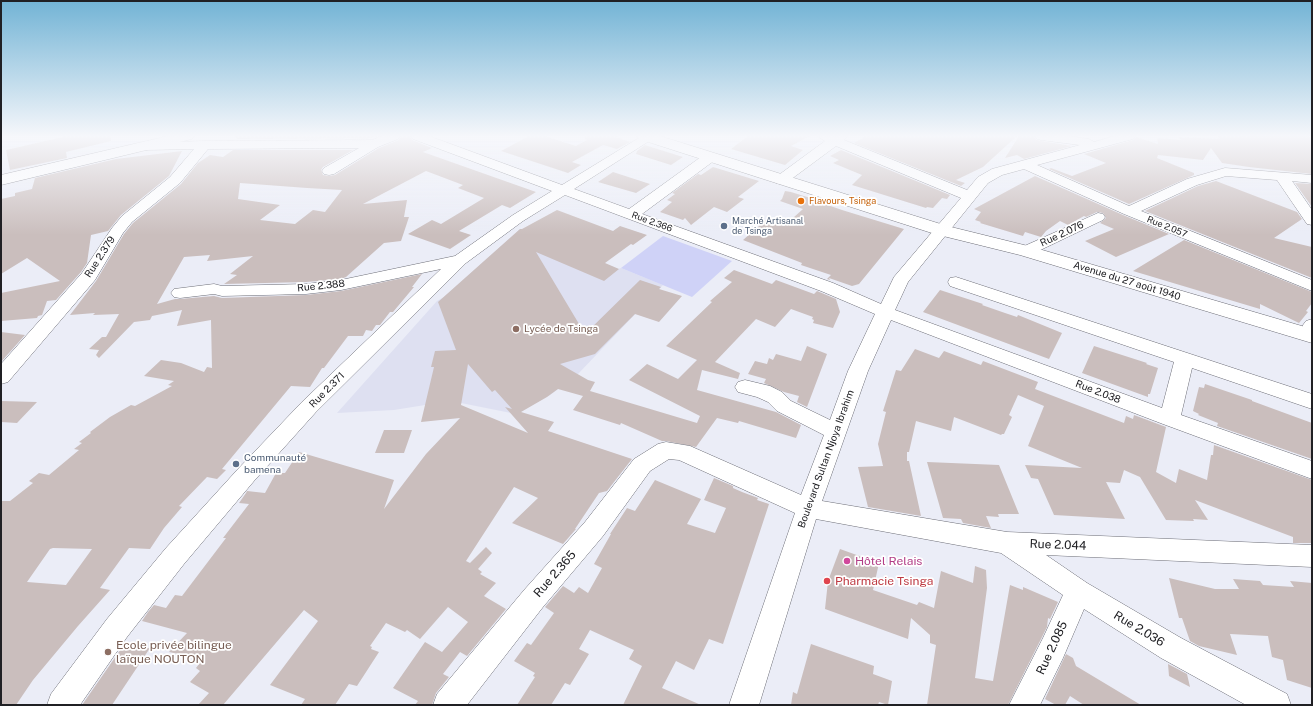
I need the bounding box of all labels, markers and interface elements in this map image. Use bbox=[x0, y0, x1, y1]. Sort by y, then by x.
marker: Flavours, Tsinga bbox=[796, 196, 806, 206]
place label: Flavours, Tsinga bbox=[809, 196, 876, 206]
street label: Rue 2.366 bbox=[630, 210, 674, 234]
street label: Rue 2.057 bbox=[1145, 214, 1189, 240]
place label: Marché Artisanal de Tsinga bbox=[732, 216, 804, 237]
street label: Rue 2.076 bbox=[1038, 219, 1086, 249]
marker: Marché Artisanal de Tsinga bbox=[719, 221, 729, 231]
street label: Rue 2.379 bbox=[82, 234, 118, 280]
street label: Avenue du 27 août 1940 bbox=[1072, 259, 1182, 303]
street label: Rue 2.388 bbox=[297, 278, 345, 294]
place label: Lycée de Tsinga bbox=[524, 323, 598, 335]
marker: Lycée de Tsinga bbox=[511, 324, 521, 334]
street label: Rue 2.371 bbox=[307, 370, 347, 410]
street label: Rue 2.038 bbox=[1074, 378, 1122, 406]
street label: Boulevard Sultan Njoya Ibrahim bbox=[795, 388, 857, 530]
place label: Communauté bamena bbox=[244, 452, 306, 476]
marker: Communauté bamena bbox=[231, 459, 241, 469]
street label: Rue 2.044 bbox=[1029, 537, 1087, 553]
street label: Rue 2.365 bbox=[531, 548, 579, 600]
place label: Hôtel Relais bbox=[855, 554, 922, 568]
marker: Hôtel Relais bbox=[842, 556, 852, 566]
place label: Pharmacie Tsinga bbox=[835, 574, 933, 588]
marker: Pharmacie Tsinga bbox=[822, 576, 832, 586]
street label: Rue 2.036 bbox=[1111, 608, 1167, 650]
street label: Rue 2.085 bbox=[1033, 619, 1071, 677]
place label: Ecole privée bilingue laïque NOUTON bbox=[116, 638, 232, 666]
marker: Ecole privée bilingue laïque NOUTON bbox=[103, 647, 113, 657]

